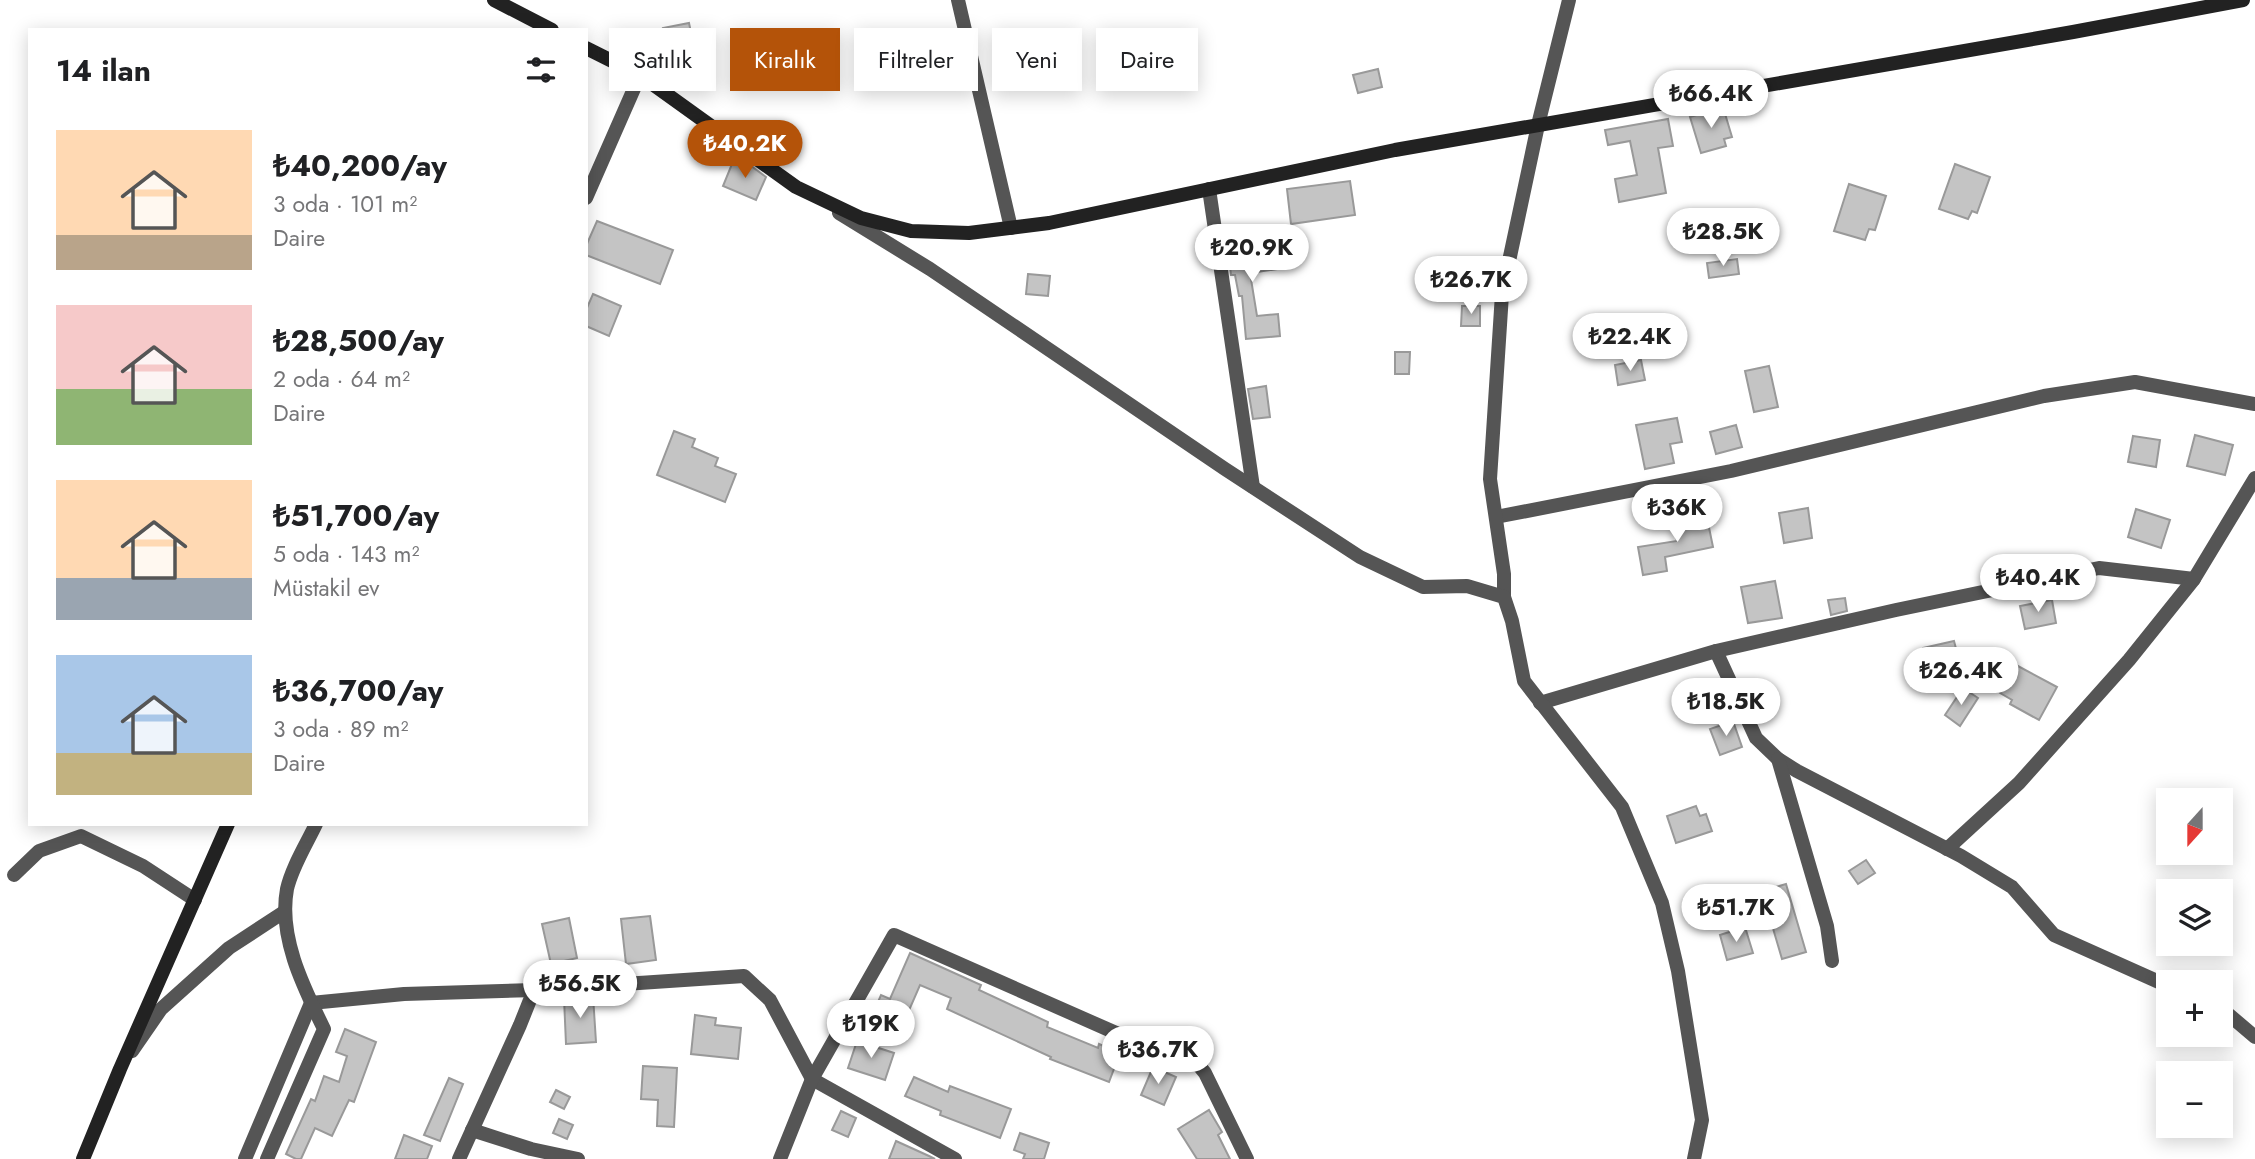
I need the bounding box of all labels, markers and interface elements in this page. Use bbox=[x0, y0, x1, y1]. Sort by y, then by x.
chip: Satılık bbox=[609, 28, 716, 91]
chip: Kiralık bbox=[730, 28, 840, 91]
chip: Filtreler bbox=[854, 28, 978, 91]
chip: Yeni bbox=[992, 28, 1082, 91]
chip: Daire bbox=[1096, 28, 1198, 91]
text: 14 ilan bbox=[56, 49, 151, 92]
icon: filters bbox=[522, 51, 560, 89]
pin: ₺66.4K bbox=[1654, 71, 1768, 130]
text: ₺66.4K bbox=[1669, 76, 1753, 110]
pin: ₺40.2K bbox=[688, 120, 802, 180]
text: ₺40.2K bbox=[703, 126, 787, 160]
text: ₺40,200/ay bbox=[273, 144, 447, 187]
icon: home bbox=[112, 158, 196, 242]
text: 3 oda · 101 m² bbox=[273, 187, 417, 221]
pin: ₺28.5K bbox=[1666, 208, 1780, 268]
text: ₺28.5K bbox=[1683, 214, 1763, 248]
text: Daire bbox=[273, 221, 325, 255]
pin: ₺20.9K bbox=[1195, 224, 1309, 284]
text: ₺20.9K bbox=[1211, 230, 1293, 264]
pin: ₺26.7K bbox=[1414, 256, 1528, 316]
text: ₺26.7K bbox=[1431, 262, 1511, 296]
pin: ₺22.4K bbox=[1573, 314, 1687, 373]
text: ₺28,500/ay bbox=[273, 319, 444, 362]
text: ₺22.4K bbox=[1589, 319, 1671, 353]
icon: home bbox=[112, 333, 196, 417]
text: 2 oda · 64 m² bbox=[273, 362, 410, 396]
text: Daire bbox=[273, 396, 325, 430]
pin: ₺36K bbox=[1636, 484, 1718, 544]
text: ₺36K bbox=[1648, 490, 1706, 524]
text: ₺51,700/ay bbox=[273, 494, 439, 537]
icon: home bbox=[112, 508, 196, 592]
text: 5 oda · 143 m² bbox=[273, 537, 419, 571]
pin: ₺40.4K bbox=[1981, 554, 2095, 614]
text: ₺40.4K bbox=[1996, 560, 2080, 594]
text: Müstakil ev bbox=[273, 571, 379, 605]
pin: ₺26.4K bbox=[1904, 648, 2018, 707]
text: ₺26.4K bbox=[1919, 653, 2003, 687]
text: ₺36,700/ay bbox=[273, 669, 443, 712]
pin: ₺18.5K bbox=[1669, 678, 1783, 738]
icon: home bbox=[112, 683, 196, 767]
text: ₺18.5K bbox=[1687, 684, 1765, 718]
text: 3 oda · 89 m² bbox=[273, 712, 409, 746]
text: Daire bbox=[273, 746, 325, 780]
north arrow bbox=[2156, 788, 2233, 864]
map controls bbox=[2156, 788, 2233, 1138]
button: layers bbox=[2156, 879, 2233, 956]
pin: ₺51.7K bbox=[1679, 884, 1793, 944]
text: ₺51.7K bbox=[1697, 890, 1775, 924]
pin: ₺56.5K bbox=[523, 960, 637, 1020]
text: ₺56.5K bbox=[539, 966, 621, 1000]
button: + bbox=[2156, 970, 2233, 1047]
pin: ₺19K bbox=[830, 1000, 912, 1060]
text: ₺19K bbox=[843, 1006, 899, 1040]
pin: ₺36.7K bbox=[1101, 1026, 1215, 1086]
text: ₺36.7K bbox=[1118, 1032, 1198, 1066]
button: − bbox=[2156, 1061, 2233, 1138]

